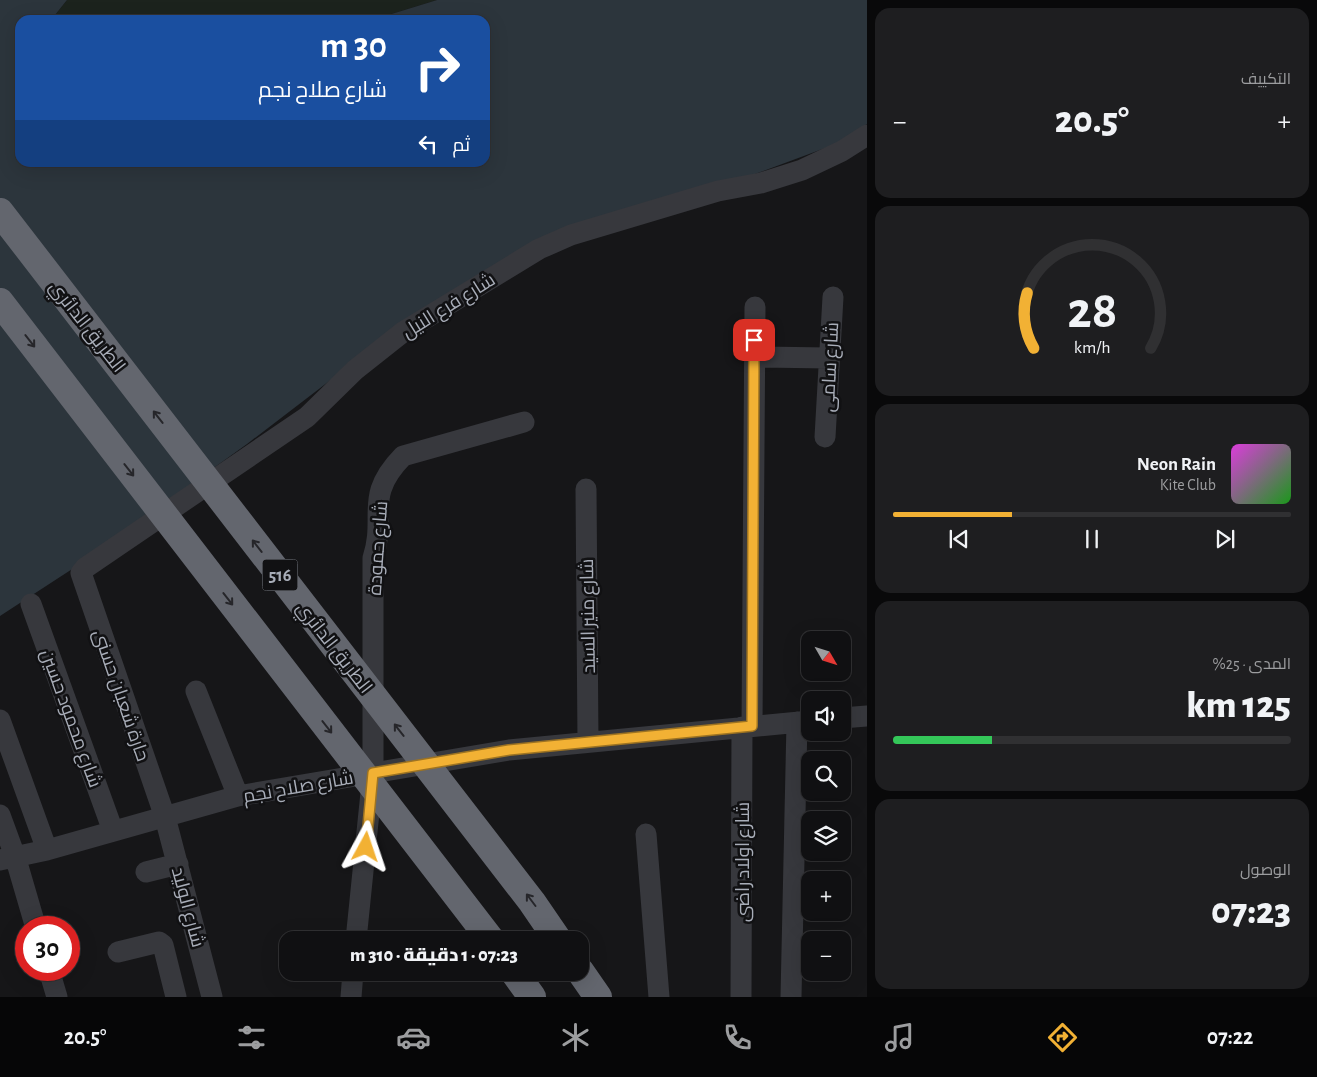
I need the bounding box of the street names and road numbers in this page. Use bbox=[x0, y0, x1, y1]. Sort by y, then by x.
street label: شارع فرع النيل bbox=[398, 269, 500, 345]
street label: الطريق الدائري bbox=[42, 278, 128, 379]
street label: شارع سامى bbox=[818, 321, 845, 413]
street label: شارع حمودة bbox=[365, 500, 394, 596]
street label: شارع منير السيد bbox=[577, 558, 602, 673]
road number: 516 bbox=[262, 560, 298, 590]
street label: الطريق الدائري bbox=[289, 599, 375, 700]
street label: حارة شعبان حسنى bbox=[88, 627, 153, 764]
street label: شارع محمود حسين bbox=[34, 647, 105, 791]
street label: شارع صلاح نجم bbox=[242, 767, 355, 809]
street label: شارع اولاد راضى bbox=[733, 802, 756, 922]
street label: شارع الوليد bbox=[165, 865, 208, 950]

